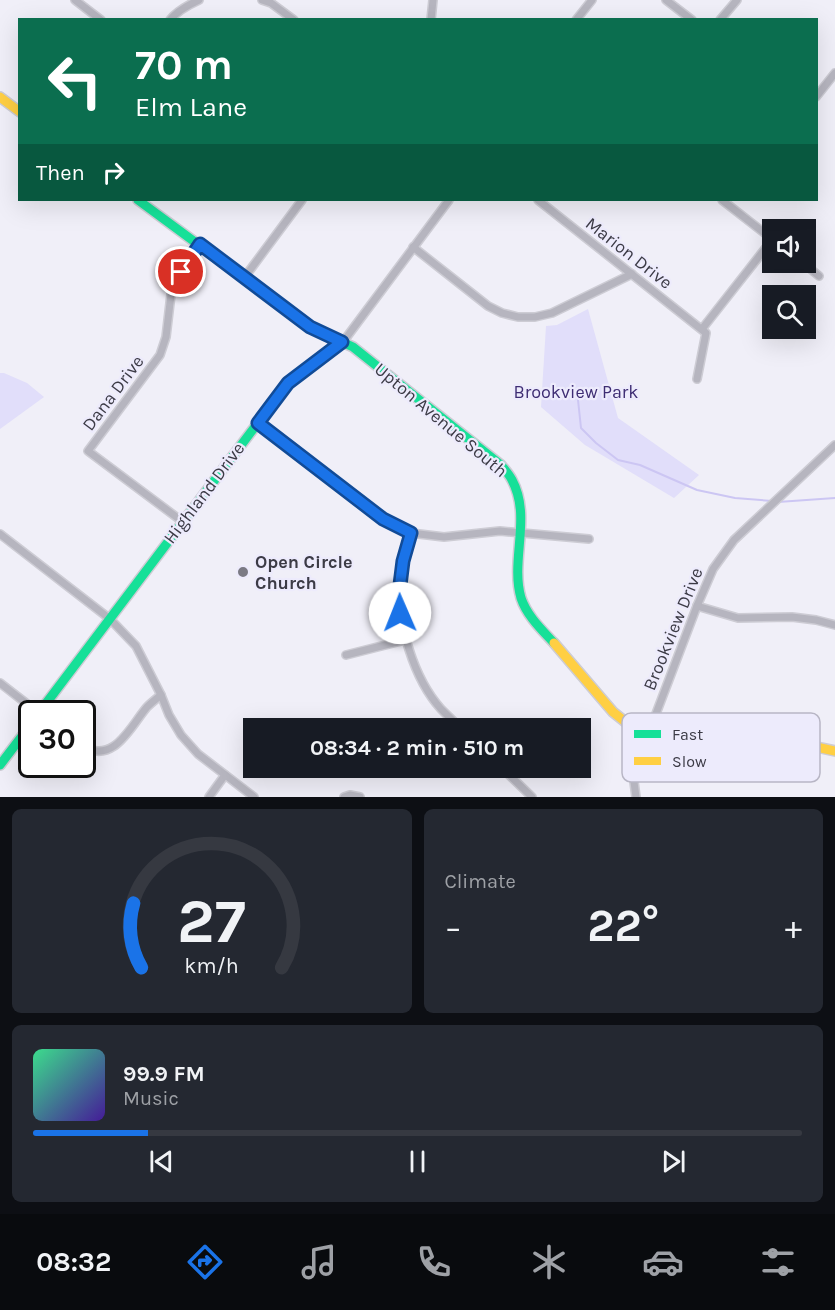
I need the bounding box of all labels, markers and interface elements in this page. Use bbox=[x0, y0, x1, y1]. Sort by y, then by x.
text: 70 m bbox=[135, 40, 233, 90]
icon: left bbox=[36, 42, 114, 120]
text: Elm Lane bbox=[135, 91, 247, 123]
icon: right bbox=[97, 156, 130, 189]
text: Then bbox=[36, 160, 85, 186]
street label: Marion Drive bbox=[581, 212, 677, 294]
map controls bbox=[762, 219, 816, 339]
button: sound bbox=[762, 219, 816, 273]
pin bbox=[155, 246, 206, 297]
icon: arrive bbox=[164, 255, 197, 288]
button: search bbox=[762, 285, 816, 339]
street label: Dana Drive bbox=[77, 351, 149, 435]
street label: Upton Avenue South bbox=[370, 358, 512, 482]
park label: Brookview Park bbox=[513, 381, 639, 403]
street label: Highland Drive bbox=[159, 438, 249, 548]
place label: Open Circle Church bbox=[255, 551, 353, 594]
street label: Brookview Drive bbox=[638, 564, 708, 694]
marker: Open Circle Church bbox=[236, 565, 250, 579]
position arrow bbox=[368, 581, 432, 645]
speed limit sign: 30 bbox=[18, 700, 96, 778]
legend bbox=[622, 713, 820, 782]
text: Fast bbox=[672, 725, 703, 744]
text: 08:34 · 2 min · 510 m bbox=[310, 735, 524, 761]
text: Slow bbox=[672, 752, 707, 771]
text: Climate bbox=[445, 870, 516, 893]
text: 27 bbox=[177, 885, 246, 958]
text: 22° bbox=[587, 900, 659, 952]
text: − bbox=[445, 908, 462, 946]
text: + bbox=[785, 908, 802, 946]
text: km/h bbox=[185, 953, 239, 978]
text: 99.9 FM bbox=[123, 1061, 205, 1087]
text: Music bbox=[123, 1087, 179, 1110]
icon: previous bbox=[145, 1145, 178, 1178]
icon: pause bbox=[401, 1145, 434, 1178]
icon: next bbox=[657, 1145, 690, 1178]
icon: directions bbox=[184, 1241, 226, 1283]
icon: music bbox=[298, 1241, 340, 1283]
icon: phone bbox=[413, 1241, 455, 1283]
icon: climate bbox=[528, 1241, 570, 1283]
icon: car bbox=[642, 1241, 684, 1283]
icon: filters bbox=[757, 1241, 799, 1283]
text: 08:32 bbox=[36, 1246, 111, 1278]

